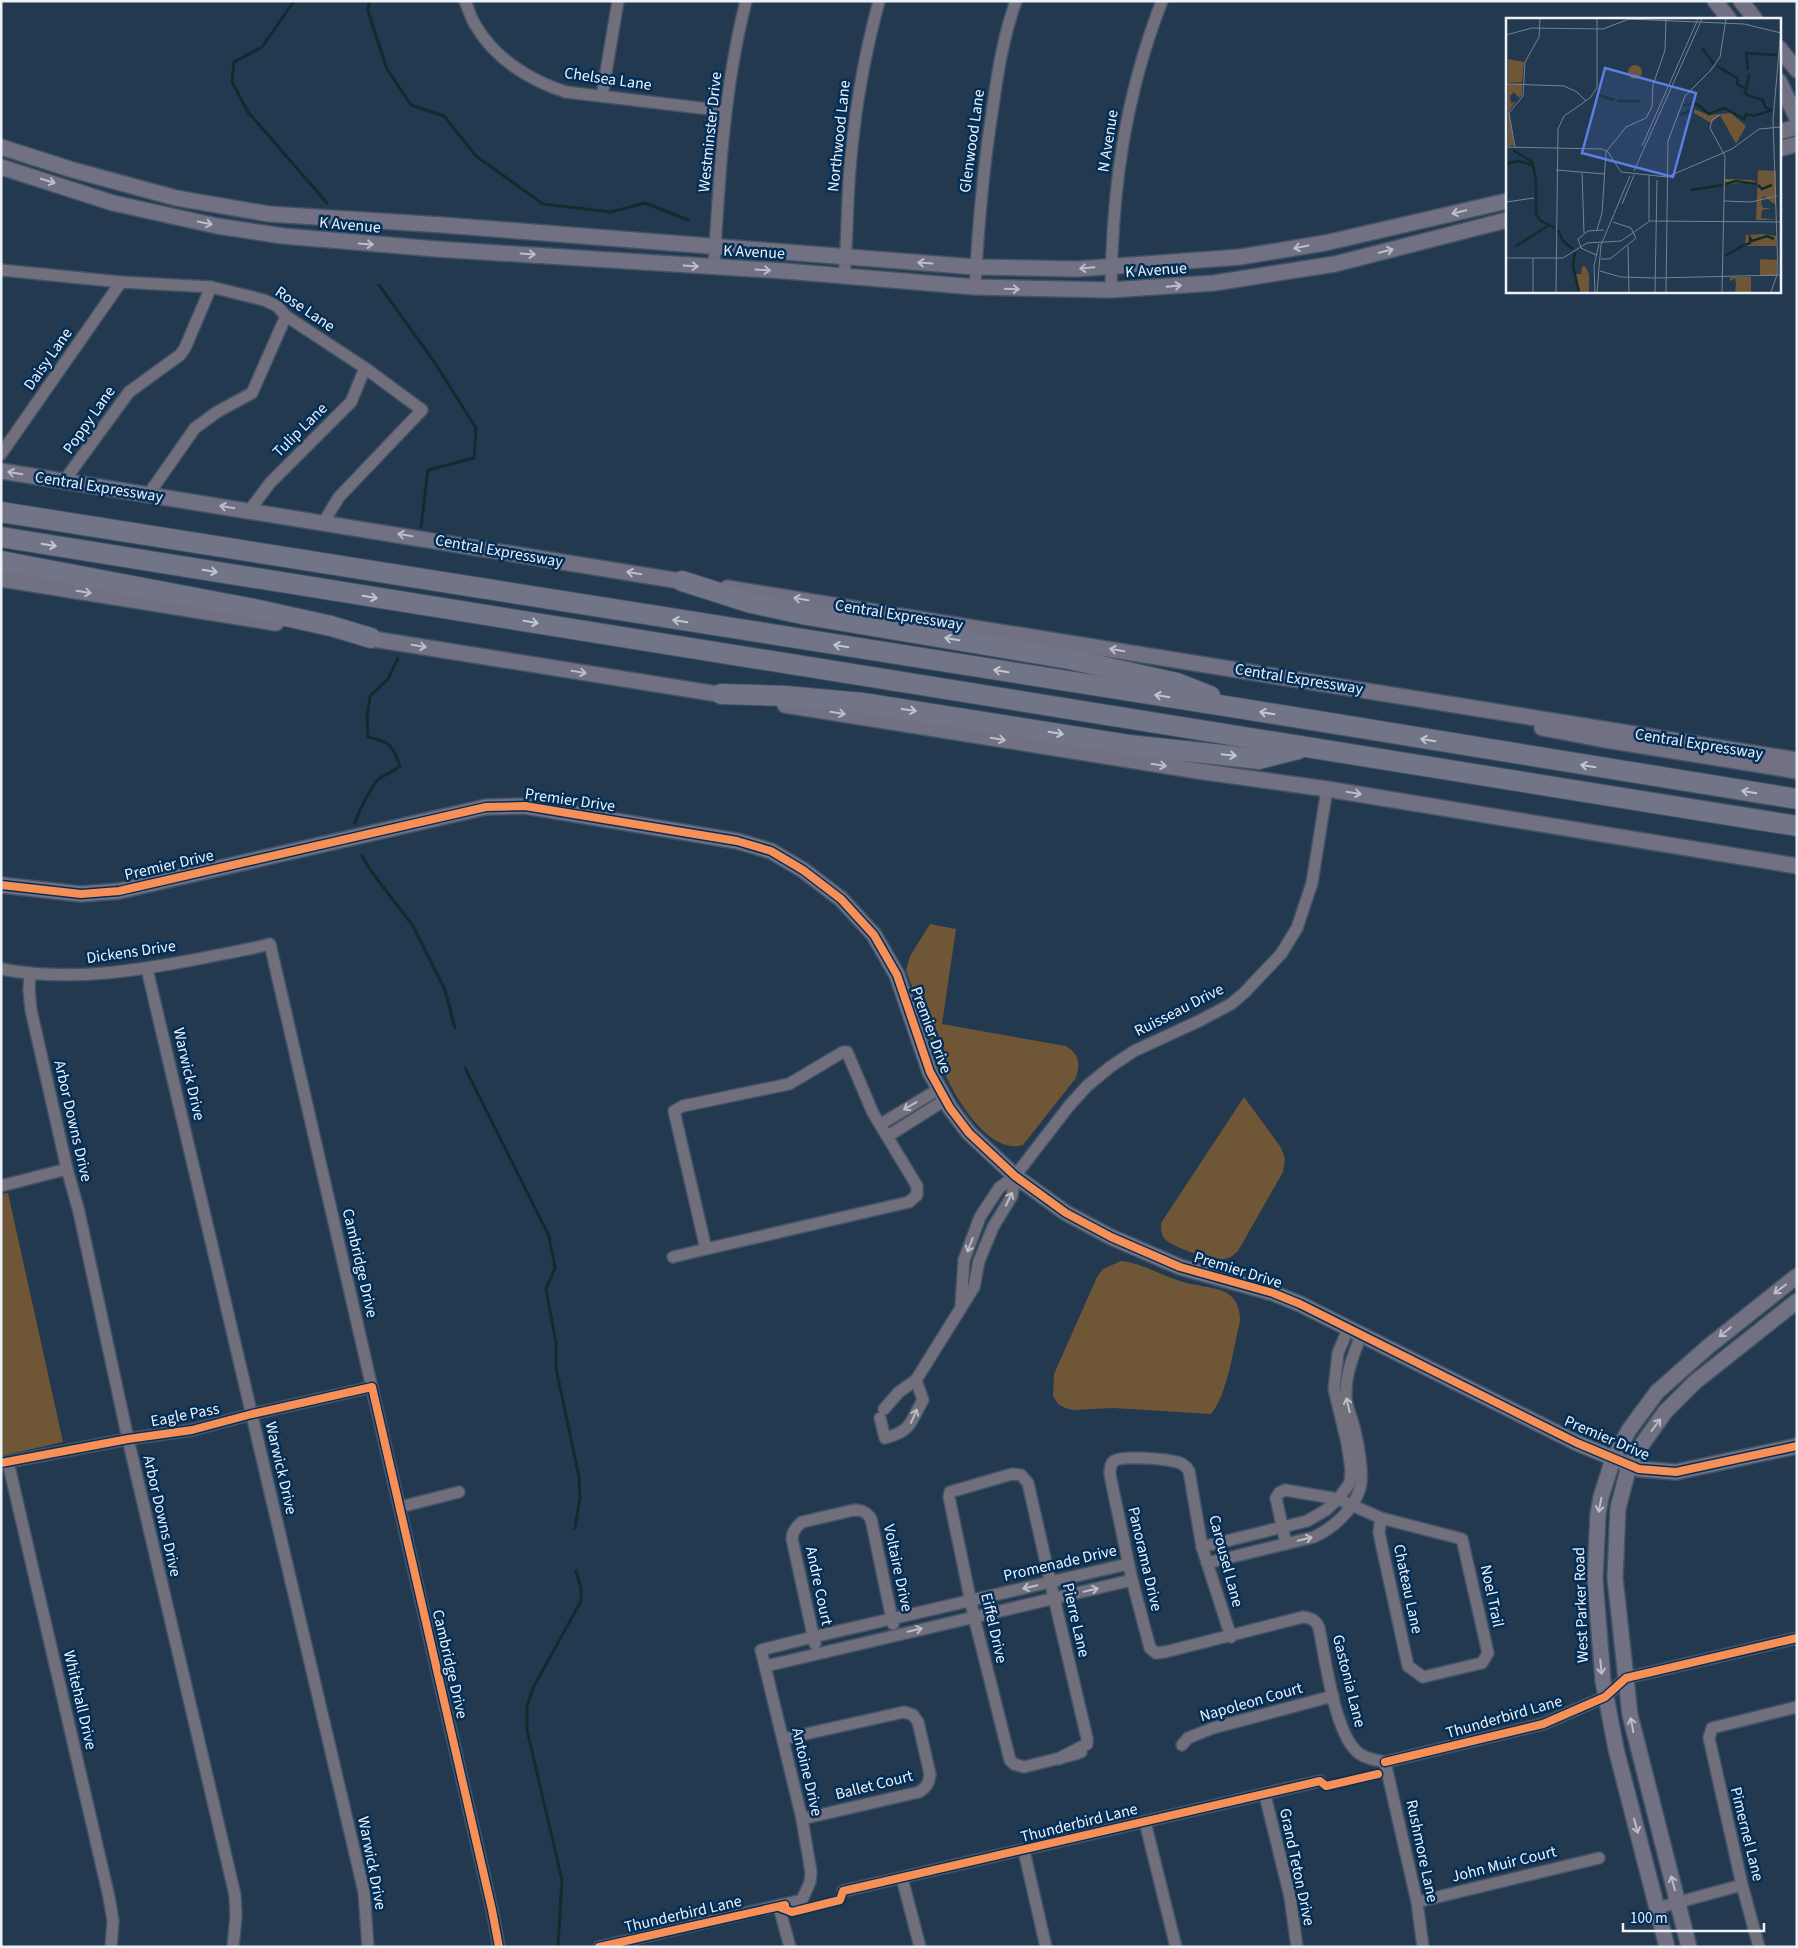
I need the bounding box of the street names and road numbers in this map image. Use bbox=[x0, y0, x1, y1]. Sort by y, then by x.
street label: Chelsea Lane bbox=[563, 62, 653, 96]
street label: Westminster Drive bbox=[693, 71, 727, 193]
street label: Northwood Lane bbox=[822, 79, 856, 193]
street label: Glenwood Lane bbox=[954, 88, 990, 194]
street label: N Avenue bbox=[1092, 108, 1124, 174]
street label: K Avenue bbox=[318, 211, 382, 239]
street label: K Avenue bbox=[723, 239, 785, 265]
street label: K Avenue bbox=[1124, 257, 1188, 283]
street label: Rose Lane bbox=[271, 281, 339, 337]
street label: Daisy Lane bbox=[18, 323, 78, 395]
street label: Poppy Lane bbox=[58, 382, 120, 458]
street label: Tulip Lane bbox=[268, 398, 332, 462]
street label: Central Expressway bbox=[33, 466, 165, 508]
street label: Central Expressway bbox=[433, 529, 565, 573]
street label: Central Expressway bbox=[833, 594, 965, 636]
street label: Central Expressway bbox=[1233, 658, 1365, 700]
street label: Central Expressway bbox=[1633, 723, 1765, 765]
street label: Premier Drive bbox=[523, 783, 617, 817]
street label: Premier Drive bbox=[122, 844, 216, 886]
street label: Dickens Drive bbox=[85, 935, 177, 969]
street label: Ruisseau Drive bbox=[1131, 978, 1227, 1042]
street label: Premier Drive bbox=[905, 984, 957, 1077]
street label: Warwick Drive bbox=[168, 1025, 210, 1123]
street label: Arbor Downs Drive bbox=[48, 1058, 98, 1184]
street label: Cambridge Drive bbox=[337, 1206, 383, 1320]
street label: Premier Drive bbox=[1191, 1246, 1285, 1294]
street label: Eagle Pass bbox=[149, 1398, 222, 1432]
street label: Premier Drive bbox=[1561, 1410, 1653, 1466]
street label: Warwick Drive bbox=[260, 1419, 302, 1517]
street label: Arbor Downs Drive bbox=[137, 1453, 187, 1579]
street label: Panorama Drive bbox=[1122, 1505, 1168, 1613]
street label: Carousel Lane bbox=[1203, 1513, 1249, 1610]
street label: Voltaire Drive bbox=[878, 1522, 918, 1614]
street label: Promenade Drive bbox=[1001, 1539, 1119, 1587]
street label: Chateau Lane bbox=[1388, 1542, 1428, 1636]
street label: Andre Court bbox=[800, 1544, 838, 1628]
street label: West Parker Road bbox=[1568, 1547, 1594, 1663]
street label: Noel Trail bbox=[1475, 1563, 1509, 1629]
street label: Pierre Lane bbox=[1057, 1581, 1095, 1659]
street label: Eiffel Drive bbox=[975, 1591, 1013, 1665]
street label: Cambridge Drive bbox=[427, 1607, 473, 1721]
street label: Gastonia Lane bbox=[1327, 1632, 1371, 1730]
street label: Whitehall Drive bbox=[58, 1648, 102, 1752]
street label: Napoleon Court bbox=[1197, 1677, 1306, 1727]
street label: Thunderbird Lane bbox=[1443, 1690, 1565, 1744]
street label: Antoine Drive bbox=[786, 1726, 828, 1818]
street label: Ballet Court bbox=[833, 1765, 916, 1805]
street label: Pimernel Lane bbox=[1725, 1785, 1769, 1883]
street label: Thunderbird Lane bbox=[1018, 1798, 1140, 1848]
street label: Rushmore Lane bbox=[1400, 1798, 1444, 1904]
street label: Grand Teton Drive bbox=[1274, 1806, 1320, 1928]
street label: Warwick Drive bbox=[352, 1814, 392, 1912]
street label: John Muir Court bbox=[1449, 1840, 1559, 1888]
street label: Thunderbird Lane bbox=[622, 1890, 744, 1938]

